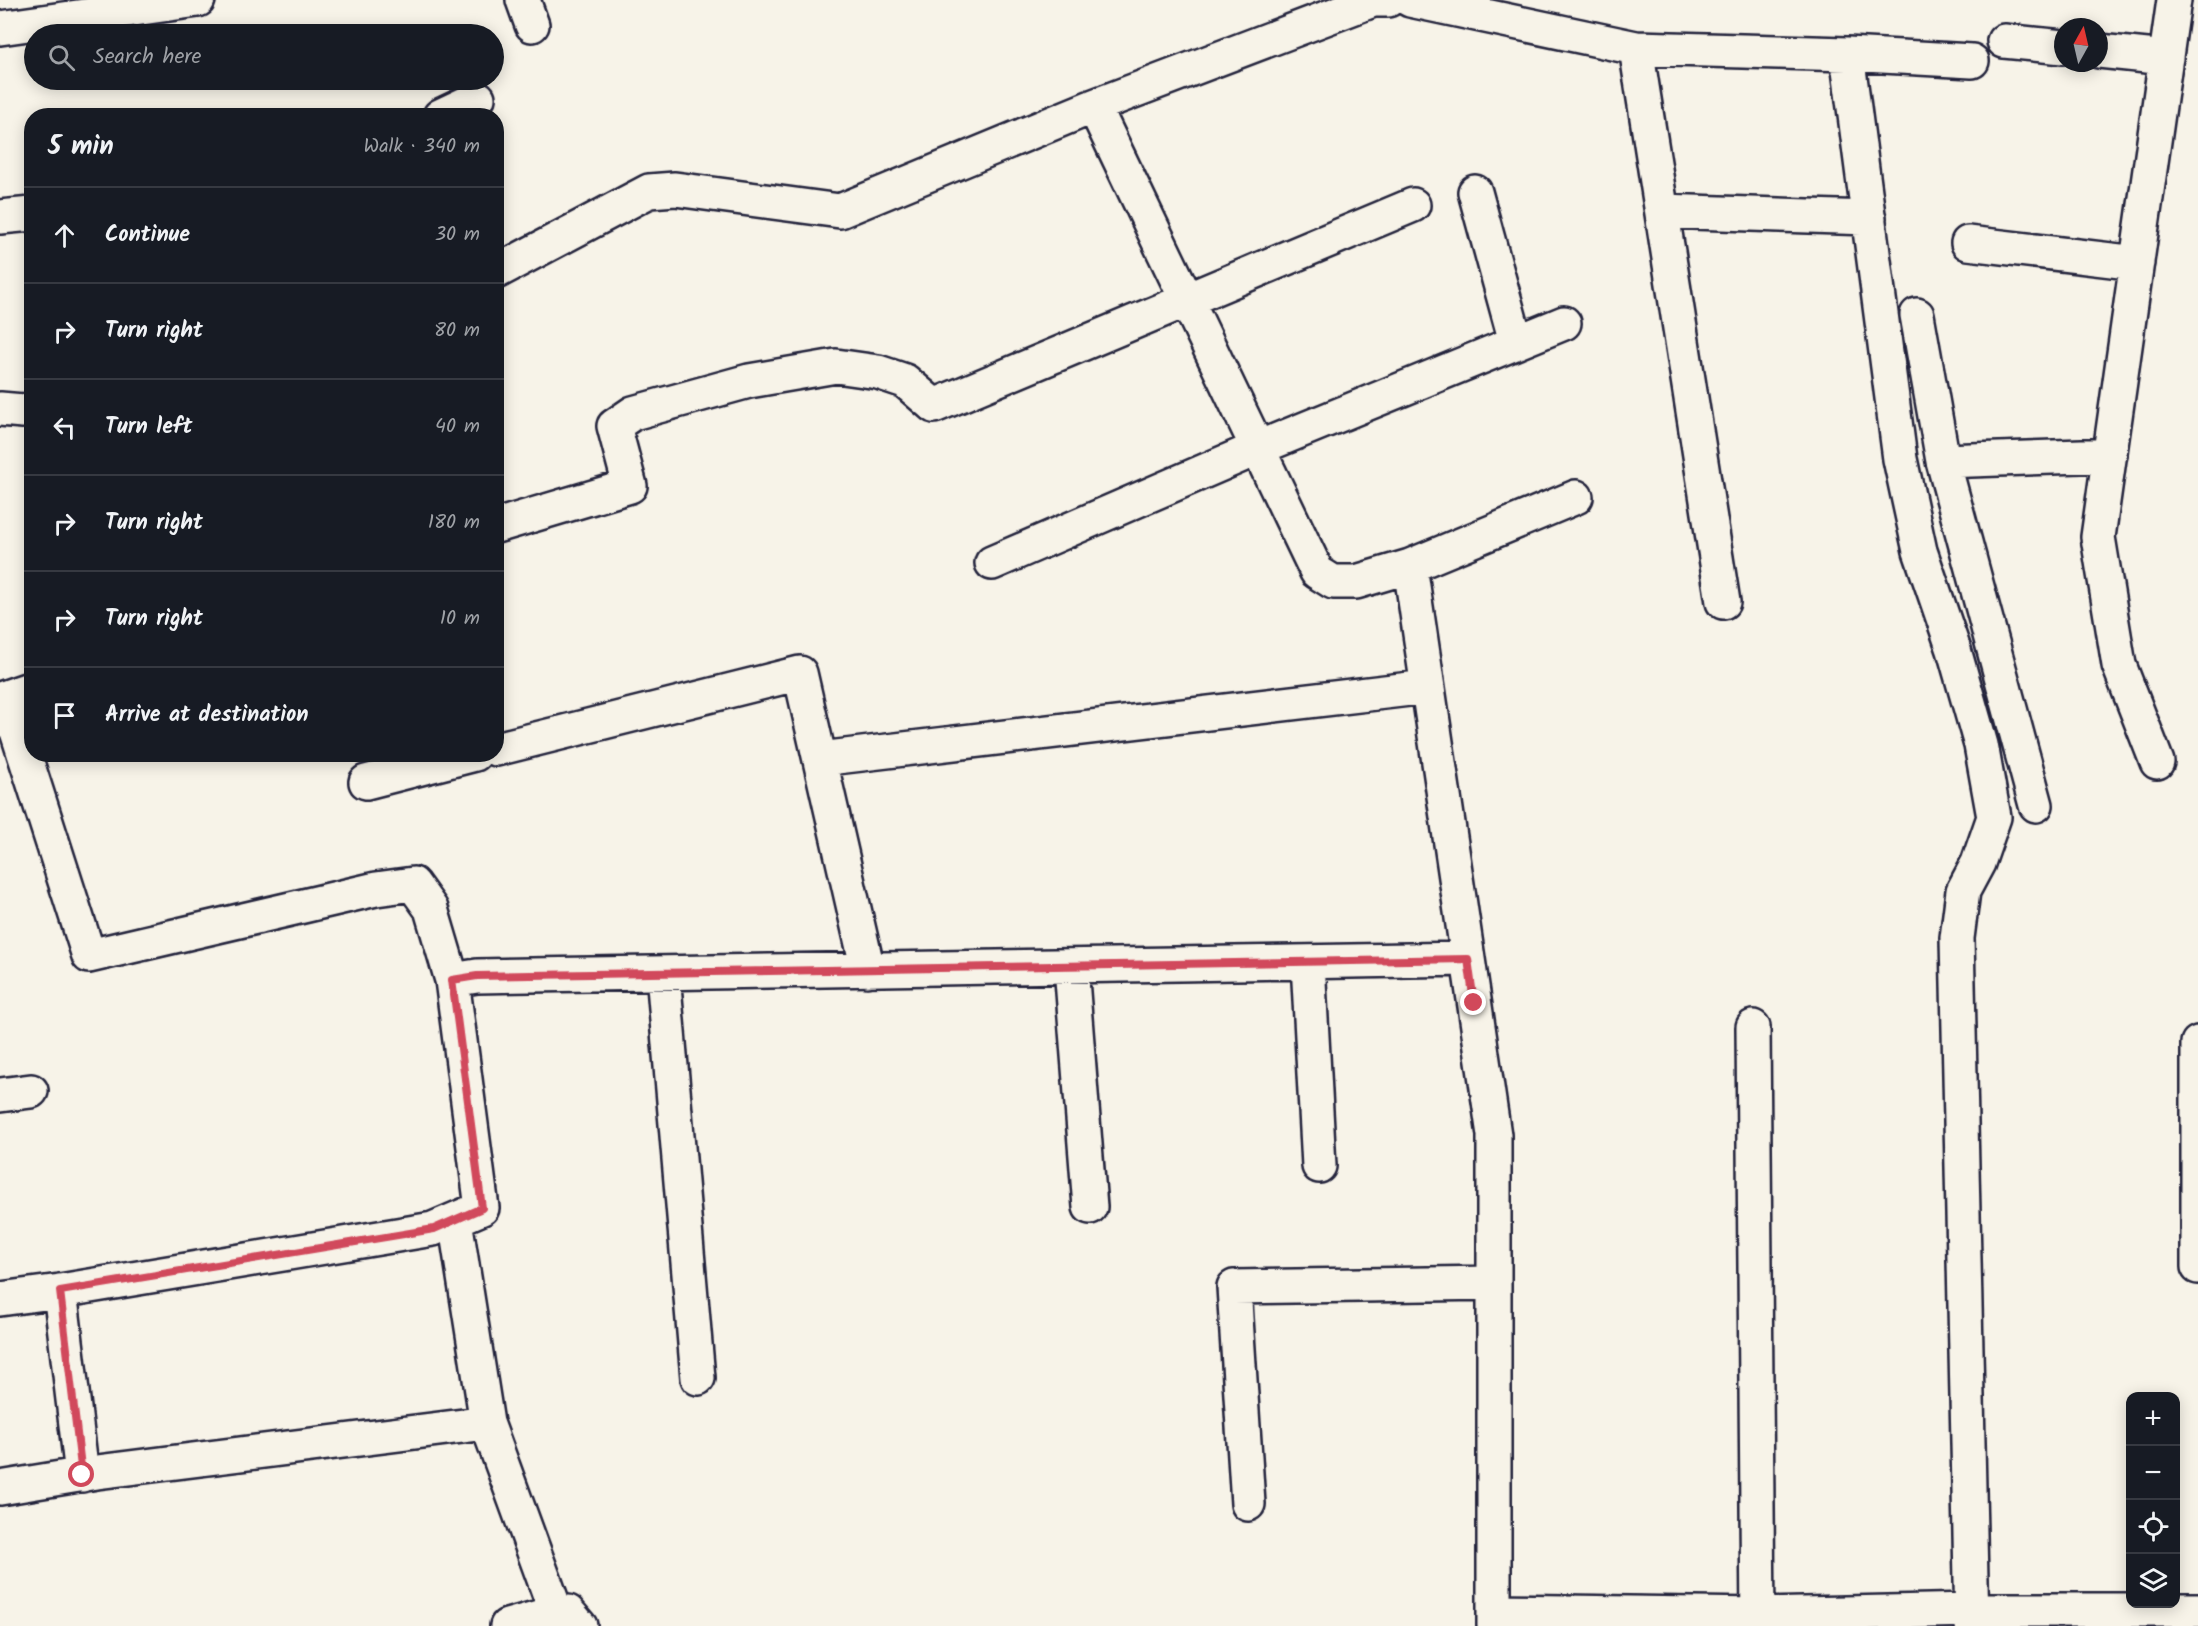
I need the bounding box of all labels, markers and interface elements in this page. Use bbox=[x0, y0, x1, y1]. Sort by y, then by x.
north arrow bbox=[2054, 18, 2108, 72]
search box bbox=[24, 24, 504, 90]
text: Search here bbox=[93, 40, 201, 75]
icon: search bbox=[45, 41, 78, 74]
text: 5 min bbox=[48, 126, 114, 168]
text: Walk · 340 m bbox=[364, 131, 480, 163]
text: Continue bbox=[105, 218, 190, 253]
icon: ahead bbox=[48, 219, 81, 252]
text: 30 m bbox=[435, 219, 480, 251]
text: Turn right bbox=[105, 314, 203, 349]
icon: right bbox=[48, 315, 81, 348]
text: 80 m bbox=[434, 315, 480, 347]
text: Turn left bbox=[105, 410, 192, 445]
icon: left bbox=[48, 411, 81, 444]
text: 40 m bbox=[435, 411, 480, 443]
text: Turn right bbox=[105, 506, 203, 541]
icon: right bbox=[48, 507, 81, 540]
text: 180 m bbox=[428, 507, 480, 539]
text: Turn right bbox=[105, 602, 203, 637]
icon: right bbox=[48, 603, 81, 636]
text: 10 m bbox=[440, 603, 480, 635]
text: Arrive at destination bbox=[105, 698, 308, 733]
icon: arrive bbox=[48, 699, 81, 732]
route end bbox=[1460, 989, 1486, 1015]
map controls bbox=[2126, 1392, 2180, 1608]
button: + bbox=[2126, 1392, 2180, 1446]
button: − bbox=[2126, 1446, 2180, 1500]
route start bbox=[68, 1461, 94, 1487]
button: locate bbox=[2126, 1500, 2180, 1554]
button: layers bbox=[2126, 1554, 2180, 1608]

